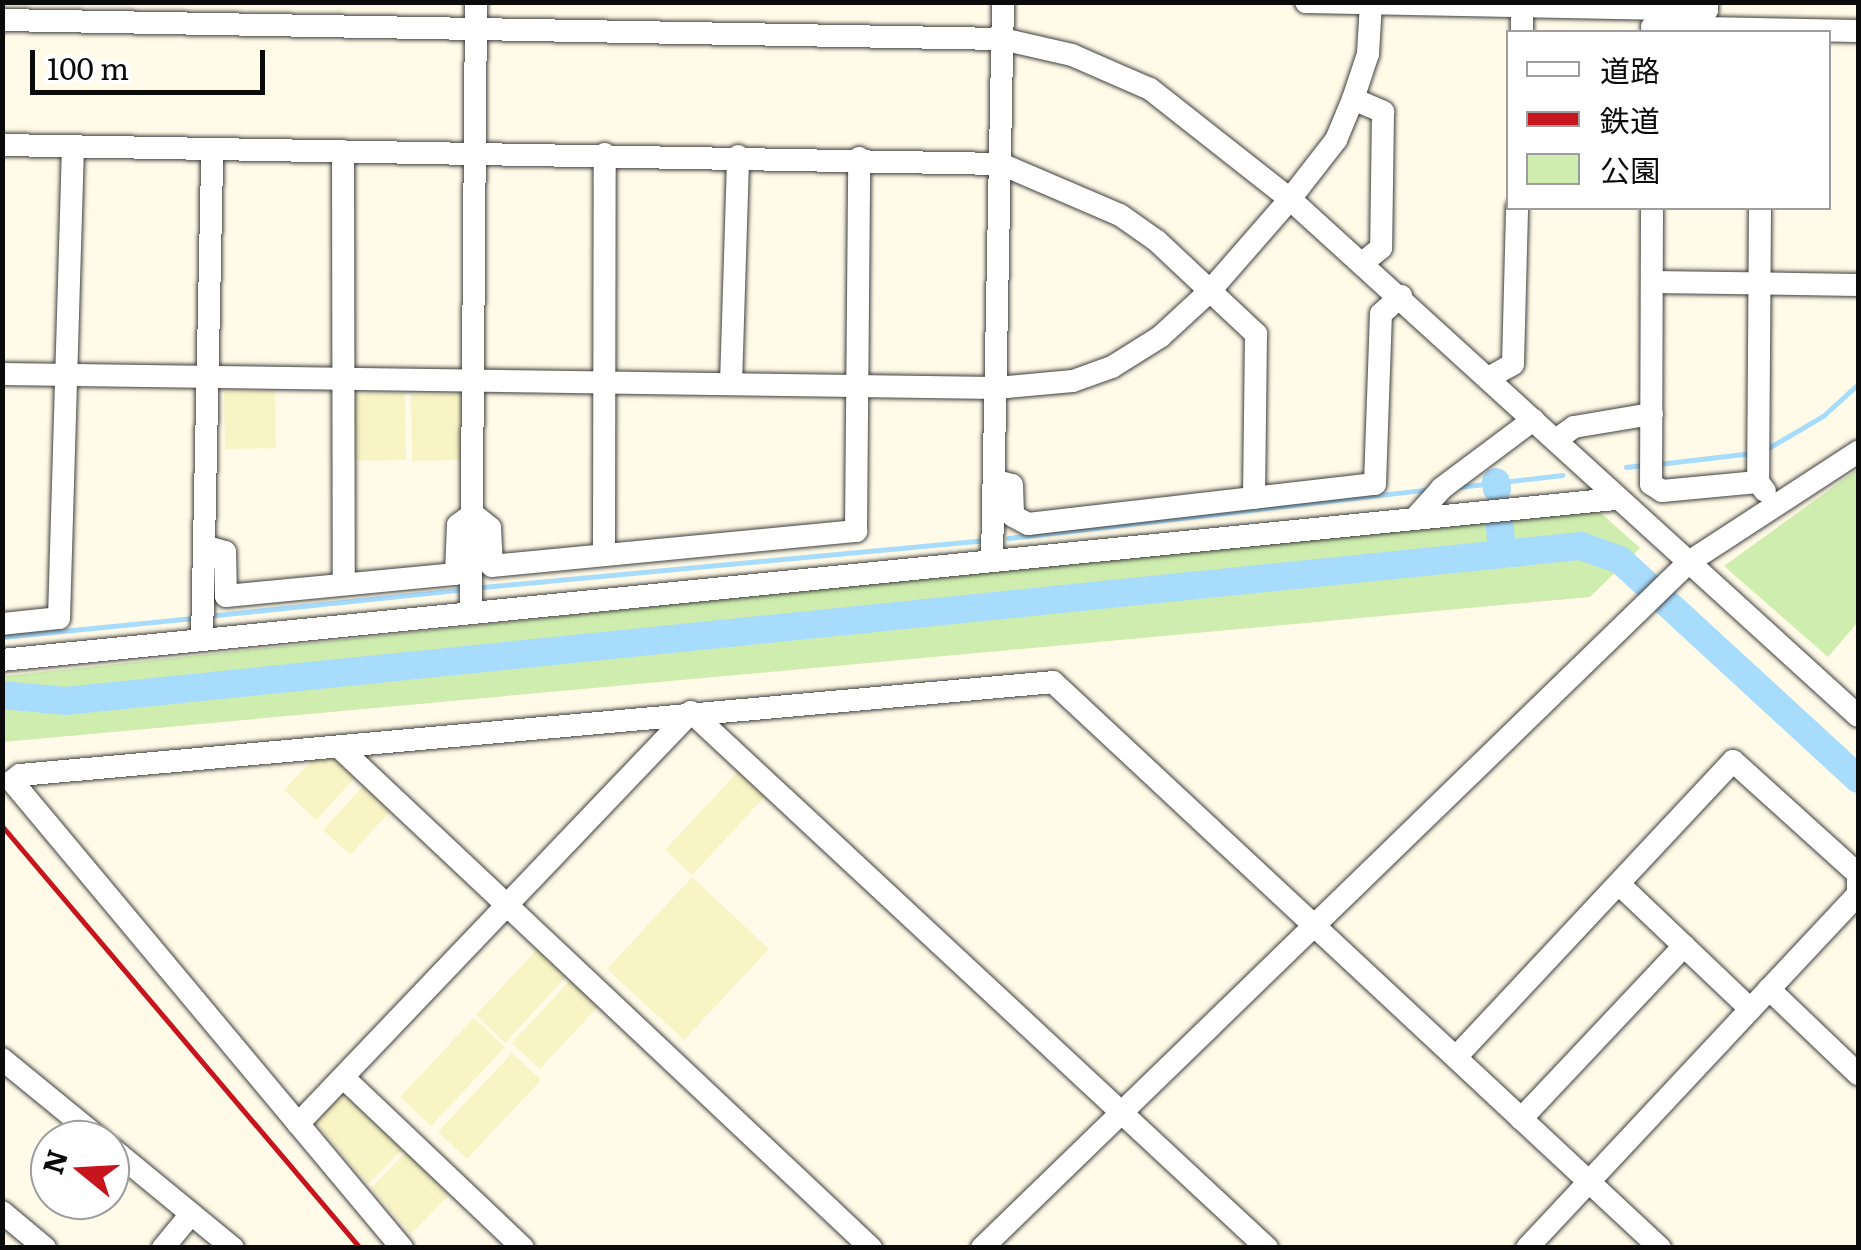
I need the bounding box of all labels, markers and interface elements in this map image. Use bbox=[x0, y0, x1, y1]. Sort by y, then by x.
scale bar bbox=[35, 30, 270, 92]
legend bbox=[1506, 30, 1831, 210]
text: 100 m bbox=[47, 45, 129, 89]
text: 道路 bbox=[1600, 47, 1660, 91]
text: 鉄道 bbox=[1600, 97, 1660, 141]
text: 公園 bbox=[1600, 147, 1660, 191]
north arrow bbox=[30, 1120, 130, 1220]
text: N bbox=[30, 1144, 77, 1179]

